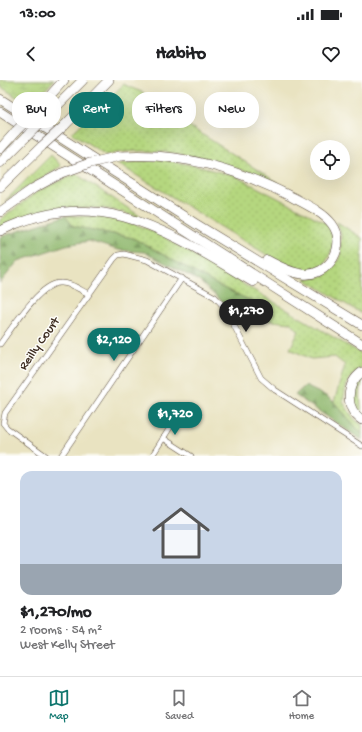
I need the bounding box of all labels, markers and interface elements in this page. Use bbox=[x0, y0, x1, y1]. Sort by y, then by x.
text: 13:00 bbox=[20, 5, 56, 23]
icon: back bbox=[20, 43, 42, 65]
icon: heart bbox=[320, 43, 342, 65]
text: Habito bbox=[156, 44, 206, 65]
chip: Buy bbox=[12, 92, 61, 128]
chip: Rent bbox=[69, 92, 124, 128]
chip: Filters bbox=[132, 92, 196, 128]
chip: New bbox=[204, 92, 259, 128]
map controls bbox=[310, 140, 350, 180]
button: locate bbox=[310, 140, 350, 180]
pin: $1,270 bbox=[213, 299, 279, 333]
text: $1,270 bbox=[228, 304, 264, 319]
street label: Reilly Court bbox=[16, 313, 65, 373]
pin: $2,120 bbox=[81, 328, 147, 362]
text: $2,120 bbox=[96, 333, 132, 348]
pin: $1,720 bbox=[142, 402, 208, 436]
text: $1,720 bbox=[157, 407, 193, 422]
icon: home bbox=[145, 497, 217, 569]
text: $1,270/mo bbox=[20, 603, 92, 623]
text: 2 rooms · 54 m² bbox=[20, 623, 102, 638]
text: West Kelly Street bbox=[20, 638, 115, 653]
tab: Map bbox=[48, 687, 70, 723]
tab: Saved bbox=[165, 687, 193, 723]
tab: Home bbox=[289, 687, 314, 723]

